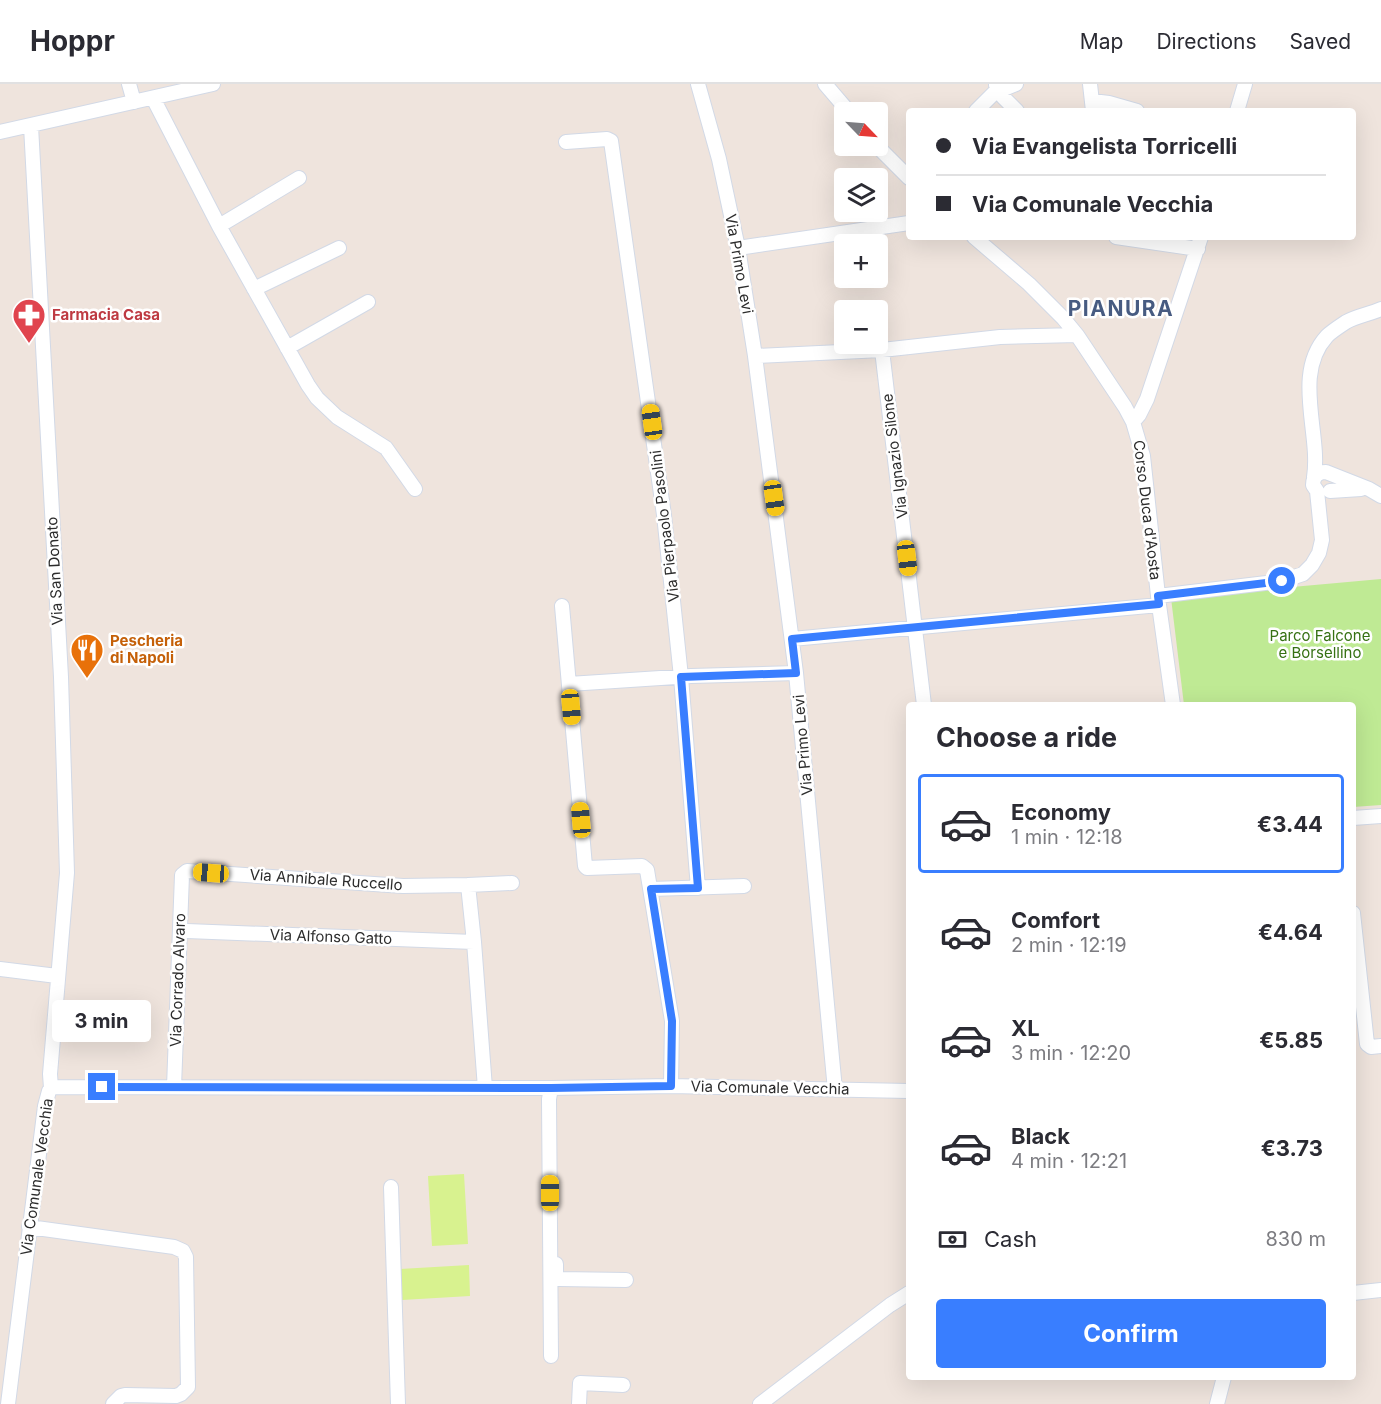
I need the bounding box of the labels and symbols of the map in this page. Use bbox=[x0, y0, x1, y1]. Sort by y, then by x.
north arrow bbox=[834, 102, 888, 156]
street label: Via Primo Levi bbox=[721, 212, 758, 315]
district label: PIANURA bbox=[1068, 296, 1174, 321]
pharmacy icon: Farmacia Casa bbox=[11, 297, 47, 344]
place label: Farmacia Casa bbox=[52, 305, 160, 324]
street label: Via Ignazio Silone bbox=[877, 392, 912, 520]
car bbox=[641, 403, 663, 441]
street label: Corso Duca d'Aosta bbox=[1129, 439, 1166, 581]
street label: Via Pierpaolo Pasolini bbox=[646, 449, 683, 603]
car bbox=[763, 479, 785, 517]
street label: Via San Donato bbox=[42, 516, 67, 626]
car bbox=[896, 539, 918, 577]
route start bbox=[1268, 567, 1295, 594]
park label: Parco Falcone e Borsellino bbox=[1270, 626, 1370, 662]
place label: Pescheria di Napoli bbox=[110, 631, 183, 667]
restaurant icon: Pescheria di Napoli bbox=[69, 632, 105, 679]
car bbox=[560, 688, 582, 726]
street label: Via Primo Levi bbox=[789, 694, 816, 796]
car bbox=[570, 801, 592, 839]
car bbox=[192, 863, 230, 883]
street label: Via Annibale Ruccello bbox=[249, 865, 403, 894]
street label: Via Corrado Alvaro bbox=[166, 913, 189, 1047]
street label: Via Alfonso Gatto bbox=[269, 925, 393, 948]
callout: 3 min bbox=[52, 1000, 152, 1042]
route end bbox=[88, 1073, 115, 1100]
street label: Via Comunale Vecchia bbox=[690, 1077, 850, 1098]
street label: Via Comunale Vecchia bbox=[16, 1097, 57, 1257]
car bbox=[541, 1175, 559, 1211]

